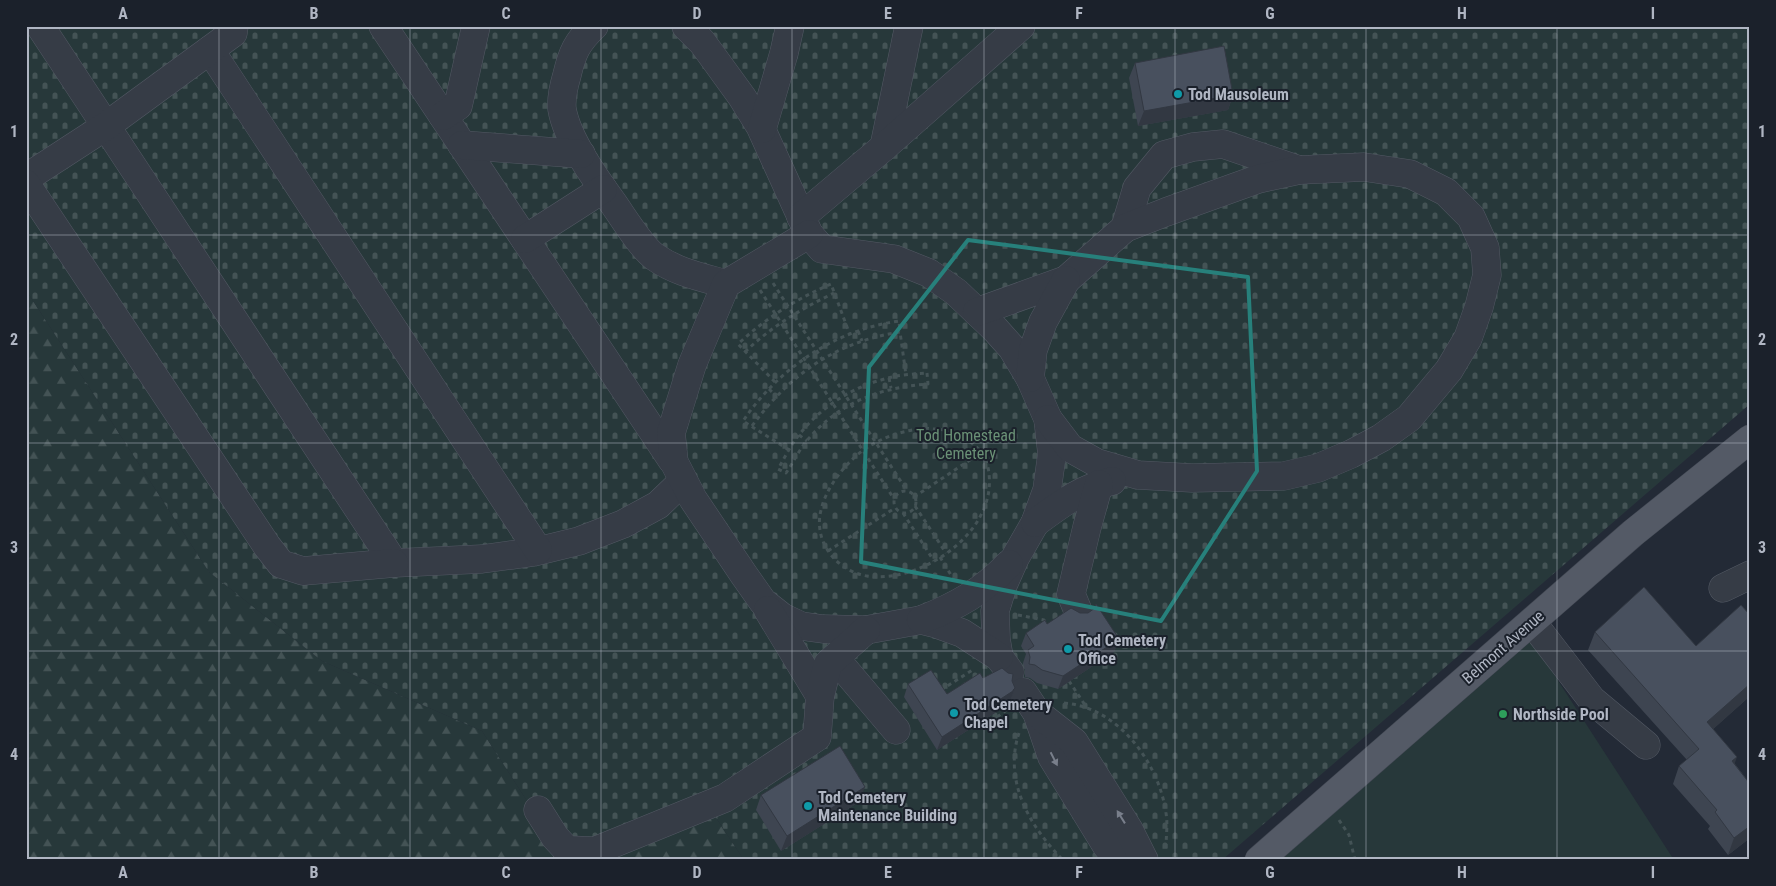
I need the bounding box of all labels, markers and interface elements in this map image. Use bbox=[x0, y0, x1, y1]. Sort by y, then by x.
text: A bbox=[118, 4, 128, 23]
text: B bbox=[310, 4, 319, 23]
text: C bbox=[501, 4, 511, 23]
text: D bbox=[692, 4, 702, 23]
text: E bbox=[884, 4, 892, 23]
text: F bbox=[1075, 4, 1083, 23]
text: G bbox=[1265, 4, 1275, 23]
text: H bbox=[1457, 4, 1467, 23]
text: I bbox=[1651, 4, 1655, 23]
place label: Tod Mausoleum bbox=[1188, 85, 1289, 104]
marker: Tod Mausoleum bbox=[1172, 88, 1184, 100]
text: 1 bbox=[10, 122, 18, 141]
text: 1 bbox=[1758, 122, 1766, 141]
text: 2 bbox=[10, 330, 18, 349]
text: 2 bbox=[1758, 330, 1766, 349]
park label: Tod Homestead Cemetery bbox=[916, 426, 1016, 463]
text: 3 bbox=[10, 538, 18, 557]
text: 3 bbox=[1758, 538, 1766, 557]
street label: Belmont Avenue bbox=[1458, 606, 1548, 688]
place label: Tod Cemetery Office bbox=[1078, 631, 1166, 668]
marker: Tod Cemetery Office bbox=[1062, 643, 1074, 655]
place label: Tod Cemetery Chapel bbox=[964, 695, 1052, 732]
place label: Northside Pool bbox=[1513, 705, 1609, 724]
marker: Tod Cemetery Chapel bbox=[948, 707, 960, 719]
marker: Northside Pool bbox=[1497, 708, 1509, 720]
text: 4 bbox=[10, 745, 18, 764]
text: 4 bbox=[1758, 745, 1766, 764]
one-way arrow bbox=[1050, 752, 1058, 766]
place label: Tod Cemetery Maintenance Building bbox=[818, 788, 957, 825]
marker: Tod Cemetery Maintenance Building bbox=[802, 800, 814, 812]
one-way arrow bbox=[1116, 810, 1125, 824]
text: A bbox=[118, 863, 128, 882]
text: B bbox=[310, 863, 319, 882]
text: C bbox=[501, 863, 511, 882]
text: D bbox=[692, 863, 702, 882]
text: E bbox=[884, 863, 892, 882]
text: F bbox=[1075, 863, 1083, 882]
text: G bbox=[1265, 863, 1275, 882]
text: H bbox=[1457, 863, 1467, 882]
text: I bbox=[1651, 863, 1655, 882]

